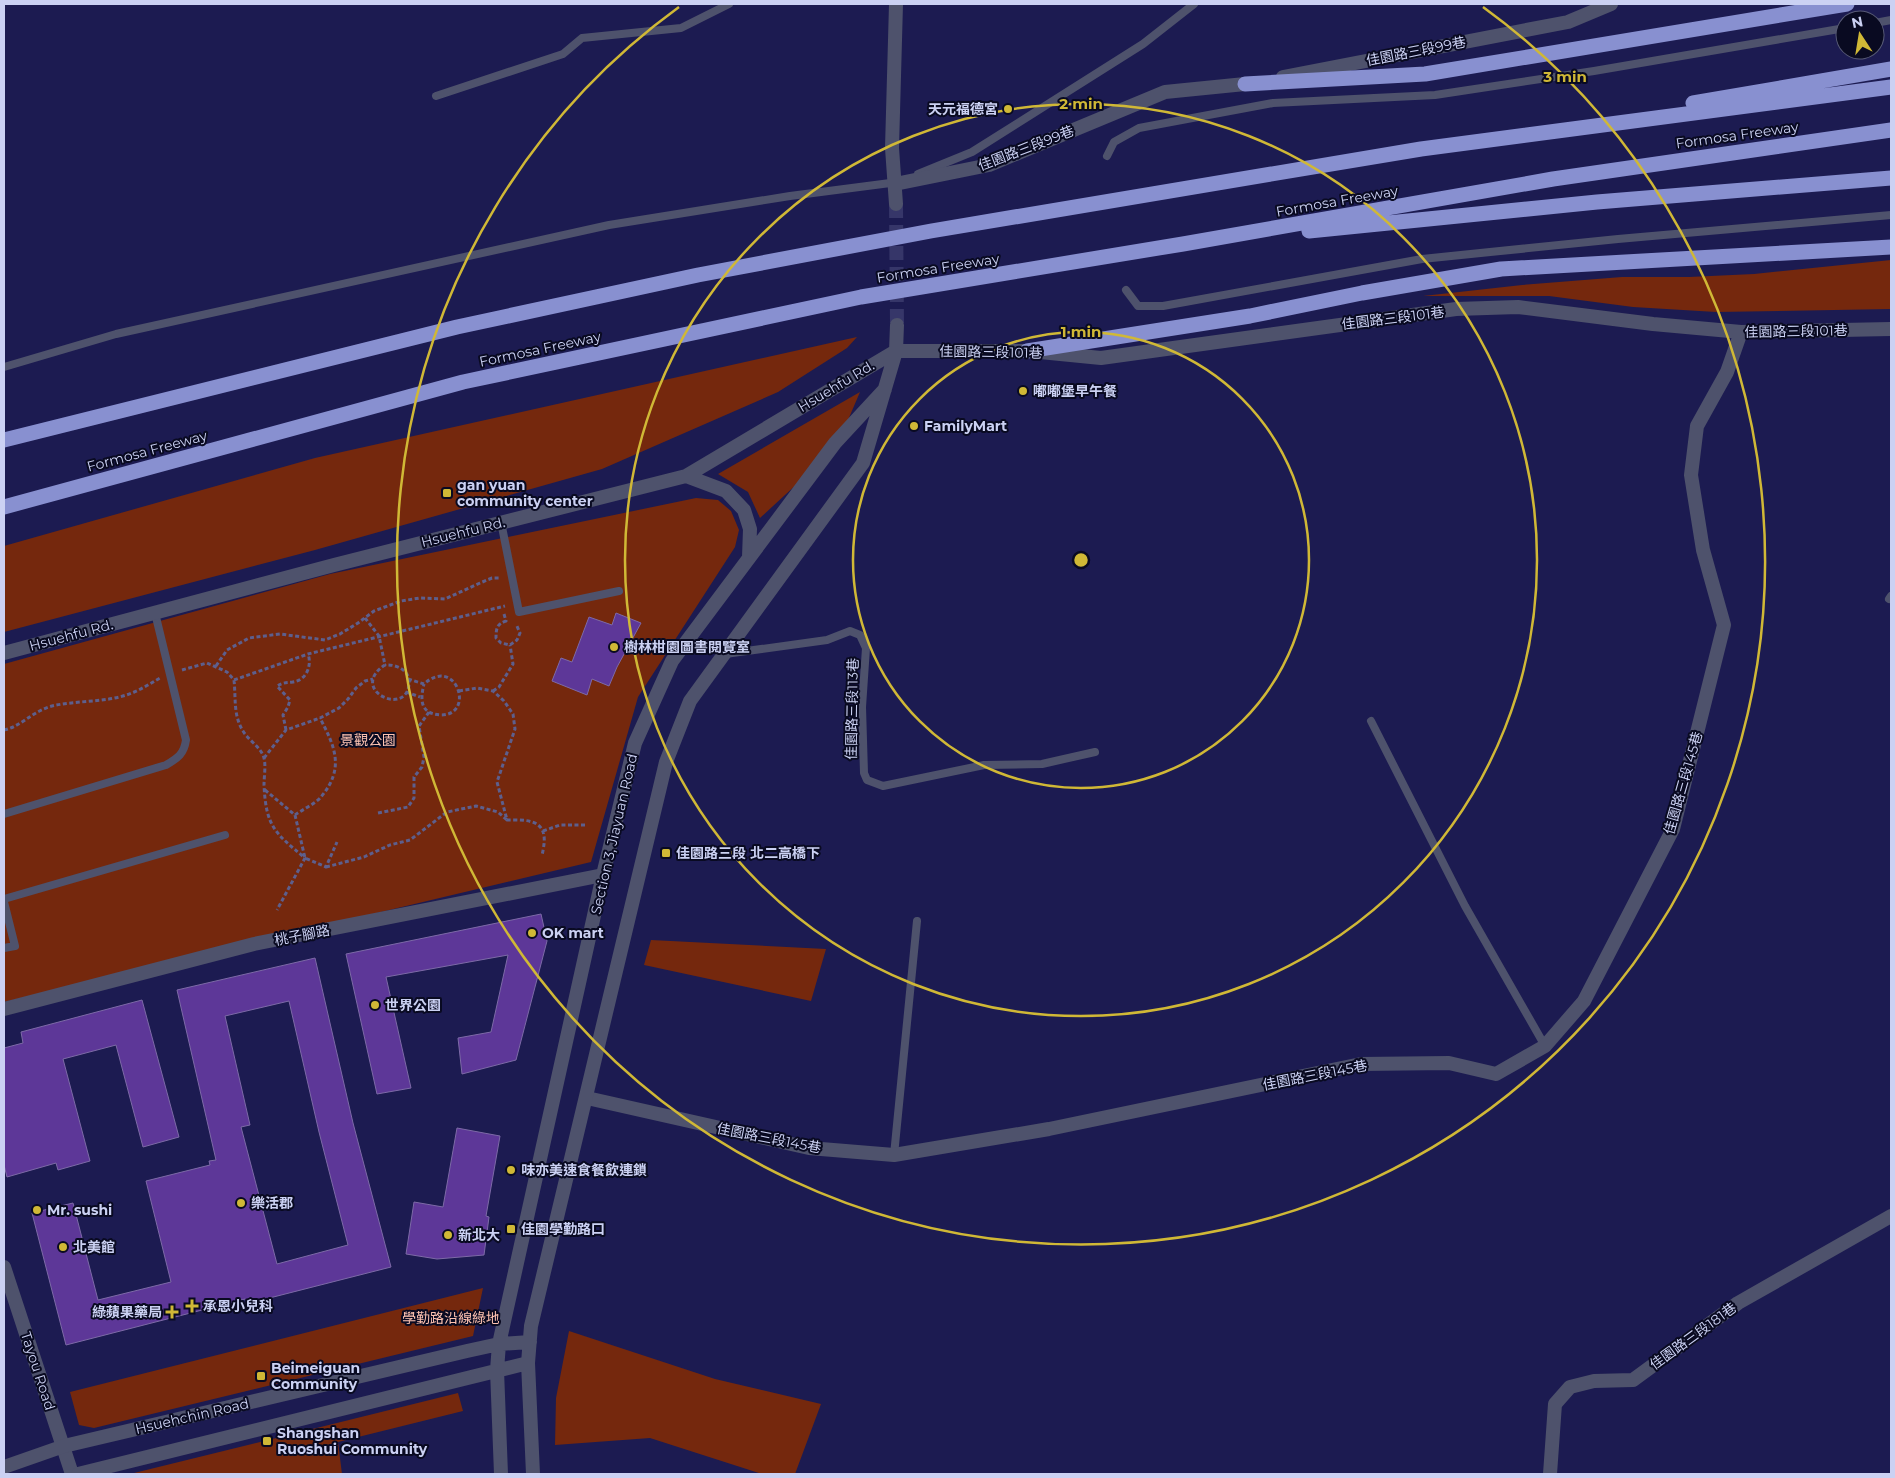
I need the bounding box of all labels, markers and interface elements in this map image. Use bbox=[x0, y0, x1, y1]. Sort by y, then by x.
north arrow bbox=[1835, 10, 1885, 60]
text: N bbox=[1850, 12, 1865, 32]
street label: 佳園路三段99巷 bbox=[1365, 33, 1467, 69]
text: 3 min bbox=[1542, 67, 1587, 86]
text: 2 min bbox=[1059, 94, 1103, 113]
place label: 天元福德宮 bbox=[928, 100, 998, 118]
marker: 天元福德宮 bbox=[1002, 103, 1014, 115]
street label: Formosa Freeway bbox=[1674, 117, 1800, 153]
street label: 佳園路三段99巷 bbox=[976, 121, 1076, 175]
street label: Formosa Freeway bbox=[1274, 181, 1400, 221]
street label: Formosa Freeway bbox=[875, 249, 1001, 287]
street label: 佳園路三段101巷 bbox=[1341, 303, 1445, 333]
street label: 佳園路三段101巷 bbox=[1744, 321, 1848, 341]
text: 1 min bbox=[1061, 322, 1101, 341]
street label: Formosa Freeway bbox=[478, 327, 603, 371]
street label: 佳園路三段101巷 bbox=[939, 342, 1043, 362]
street label: Hsuehfu Rd. bbox=[795, 356, 877, 416]
place label: 嘟嘟堡早午餐 bbox=[1033, 382, 1117, 400]
marker: 嘟嘟堡早午餐 bbox=[1017, 385, 1029, 397]
place label: FamilyMart bbox=[924, 417, 1007, 435]
marker: FamilyMart bbox=[908, 420, 920, 432]
street label: Formosa Freeway bbox=[85, 426, 210, 476]
place label: gan yuan community center bbox=[457, 476, 593, 510]
marker: gan yuan community center bbox=[441, 487, 453, 499]
street label: Hsuehfu Rd. bbox=[419, 513, 507, 551]
centre of rings bbox=[1072, 551, 1090, 569]
street label: Hsuehfu Rd. bbox=[27, 615, 115, 655]
place label: 樹林柑園圖書閱覽室 bbox=[624, 638, 750, 656]
marker: 樹林柑園圖書閱覽室 bbox=[608, 641, 620, 653]
street label: 佳園路三段113巷 bbox=[842, 658, 862, 760]
street label: 佳園路三段145巷 bbox=[1660, 729, 1706, 837]
park label: 景觀公園 bbox=[340, 731, 396, 749]
street label: Section 3, Jiayuan Road bbox=[587, 752, 641, 916]
place label: 佳園路三段 北二高橋下 bbox=[676, 844, 820, 862]
marker: 佳園路三段 北二高橋下 bbox=[660, 847, 672, 859]
street label: 桃子腳路 bbox=[273, 921, 331, 949]
place label: OK mart bbox=[542, 924, 604, 942]
marker: OK mart bbox=[526, 927, 538, 939]
place label: 世界公園 bbox=[385, 996, 441, 1014]
marker: 世界公園 bbox=[369, 999, 381, 1011]
street label: 佳園路三段145巷 bbox=[1261, 1056, 1369, 1094]
street label: 佳園路三段145巷 bbox=[715, 1119, 823, 1157]
place label: 味亦美速食餐飲連鎖 bbox=[521, 1161, 647, 1179]
marker: 味亦美速食餐飲連鎖 bbox=[505, 1164, 517, 1176]
place label: 樂活郡 bbox=[251, 1194, 293, 1212]
marker: 樂活郡 bbox=[235, 1197, 247, 1209]
place label: Mr. sushi bbox=[47, 1201, 112, 1219]
marker: Mr. sushi bbox=[31, 1204, 43, 1216]
place label: 佳園學勤路口 bbox=[521, 1220, 605, 1238]
marker: 佳園學勤路口 bbox=[505, 1223, 517, 1235]
place label: 新北大 bbox=[458, 1226, 500, 1244]
marker: 新北大 bbox=[442, 1229, 454, 1241]
place label: 北美館 bbox=[73, 1238, 115, 1256]
marker: 北美館 bbox=[57, 1241, 69, 1253]
place label: 承恩小兒科 bbox=[203, 1297, 273, 1315]
street label: 佳園路三段181巷 bbox=[1646, 1298, 1740, 1374]
marker: 承恩小兒科 bbox=[185, 1299, 199, 1313]
place label: 綠蘋果藥局 bbox=[92, 1303, 162, 1321]
marker: 綠蘋果藥局 bbox=[166, 1306, 178, 1318]
park label: 學勤路沿線綠地 bbox=[402, 1309, 500, 1327]
street label: Tayou Road bbox=[17, 1329, 59, 1413]
place label: Beimeiguan Community bbox=[271, 1359, 360, 1393]
marker: Beimeiguan Community bbox=[255, 1370, 267, 1382]
street label: Hsuehchin Road bbox=[133, 1394, 251, 1438]
place label: Shangshan Ruoshui Community bbox=[277, 1424, 428, 1458]
marker: Shangshan Ruoshui Community bbox=[261, 1435, 273, 1447]

